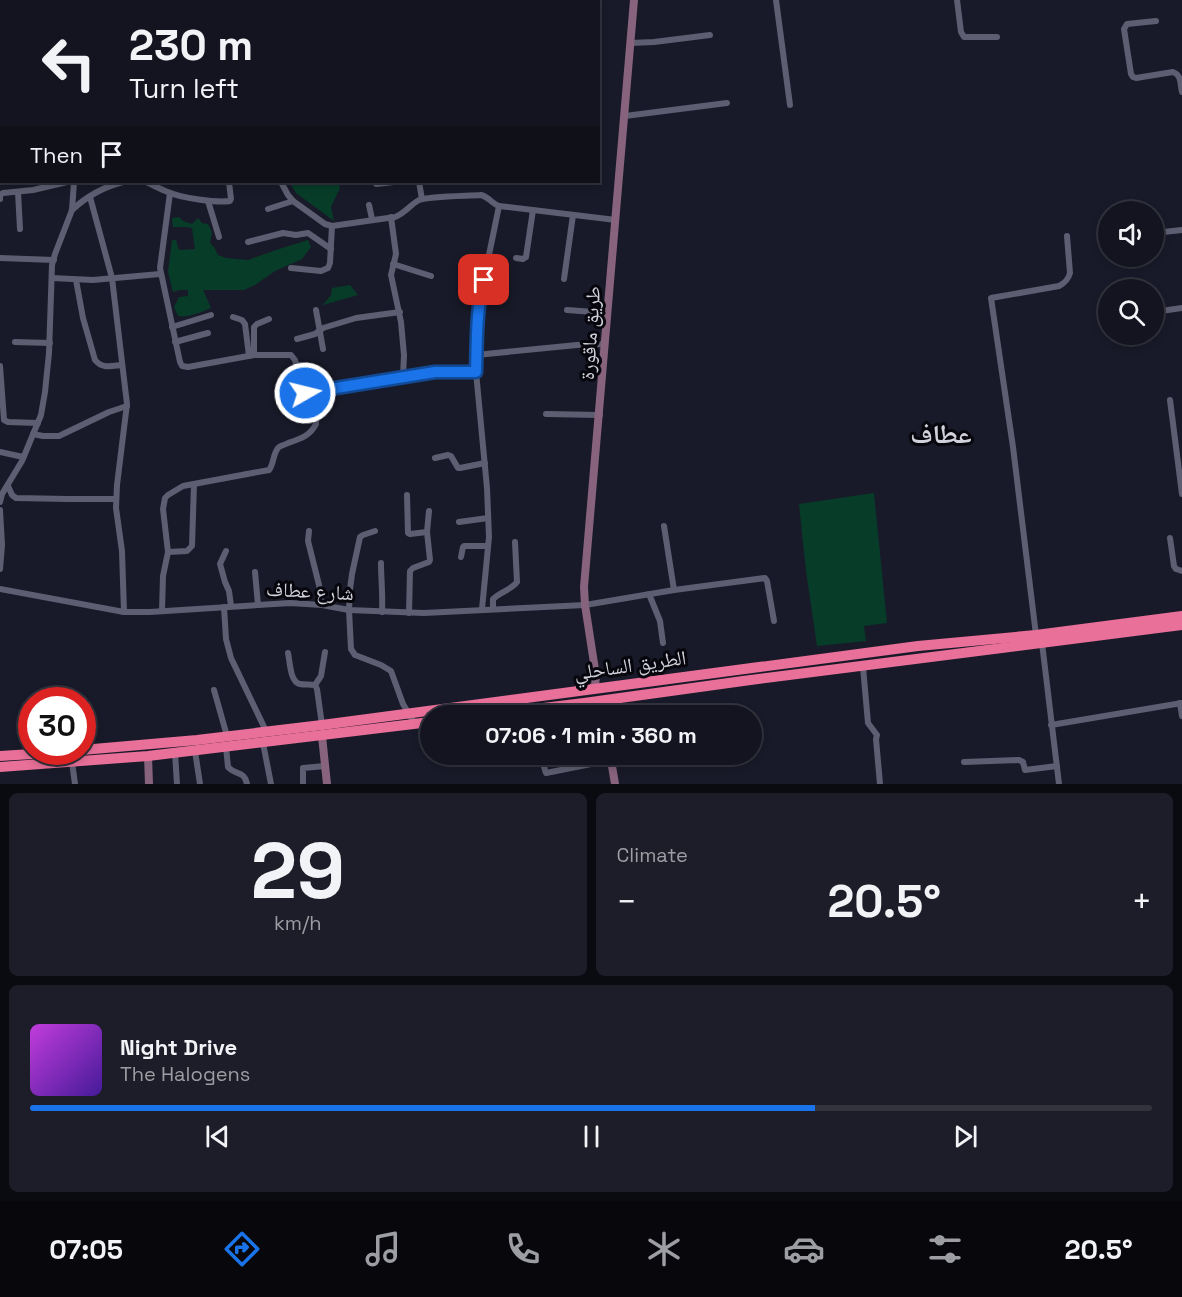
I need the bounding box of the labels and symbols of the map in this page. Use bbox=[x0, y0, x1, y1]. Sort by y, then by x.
pin bbox=[458, 254, 509, 305]
street label: طريق ماقورة bbox=[574, 285, 606, 381]
position arrow bbox=[273, 361, 337, 425]
district label: عطاف bbox=[910, 417, 972, 451]
street label: شارع عطاف bbox=[265, 576, 355, 606]
street label: الطريق الساحلي bbox=[572, 644, 688, 689]
speed limit sign: 30 bbox=[18, 687, 96, 765]

